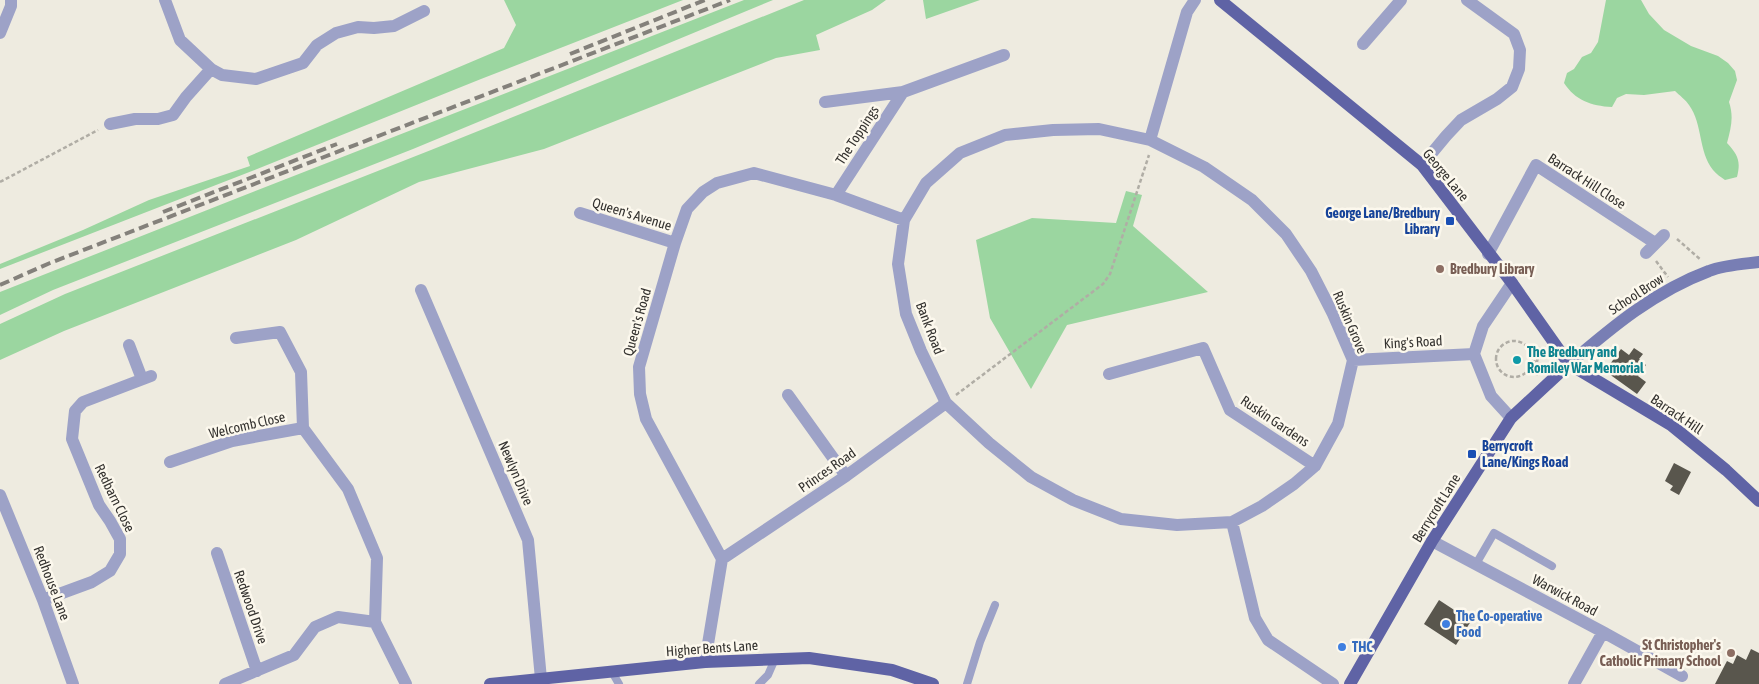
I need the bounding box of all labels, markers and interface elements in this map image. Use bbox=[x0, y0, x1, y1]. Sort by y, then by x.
street label: The Toppings bbox=[832, 102, 882, 167]
street label: George Lane bbox=[1420, 146, 1472, 204]
street label: Barrack Hill Close bbox=[1545, 150, 1629, 212]
street label: Queen's Avenue bbox=[590, 194, 674, 234]
place label: George Lane/Bredbury Library bbox=[1325, 205, 1440, 237]
marker: George Lane/Bredbury Library bbox=[1444, 215, 1456, 227]
place label: Bredbury Library bbox=[1450, 261, 1535, 277]
marker: Bredbury Library bbox=[1434, 263, 1446, 275]
street label: School Brow bbox=[1606, 270, 1667, 318]
street label: Queen's Road bbox=[620, 286, 654, 358]
street label: Ruskin Grove bbox=[1330, 288, 1370, 356]
street label: Bank Road bbox=[913, 300, 947, 356]
street label: King's Road bbox=[1383, 332, 1443, 352]
place label: The Bredbury and Romiley War Memorial bbox=[1527, 344, 1644, 376]
marker: The Bredbury and Romiley War Memorial bbox=[1511, 354, 1523, 366]
street label: Barrack Hill bbox=[1648, 391, 1706, 437]
street label: Ruskin Gardens bbox=[1238, 392, 1312, 450]
street label: Welcomb Close bbox=[207, 408, 287, 442]
place label: Berrycroft Lane/Kings Road bbox=[1482, 438, 1569, 470]
street label: Newlyn Drive bbox=[495, 439, 537, 507]
street label: Princes Road bbox=[795, 444, 859, 496]
marker: Berrycroft Lane/Kings Road bbox=[1466, 448, 1478, 460]
street label: Redbarn Close bbox=[92, 461, 138, 535]
street label: Berrycroft Lane bbox=[1409, 471, 1463, 545]
street label: Redhouse Lane bbox=[30, 544, 74, 622]
street label: Redwood Drive bbox=[231, 568, 271, 646]
street label: Warwick Road bbox=[1529, 571, 1601, 619]
place label: The Co-operative Food bbox=[1456, 608, 1542, 640]
marker: The Co-operative Food bbox=[1440, 618, 1452, 630]
street label: Higher Bents Lane bbox=[665, 637, 759, 659]
place label: St Christopher's Catholic Primary School bbox=[1599, 637, 1721, 669]
place label: THC bbox=[1352, 639, 1373, 655]
marker: THC bbox=[1336, 641, 1348, 653]
marker: St Christopher's Catholic Primary School bbox=[1725, 647, 1737, 659]

